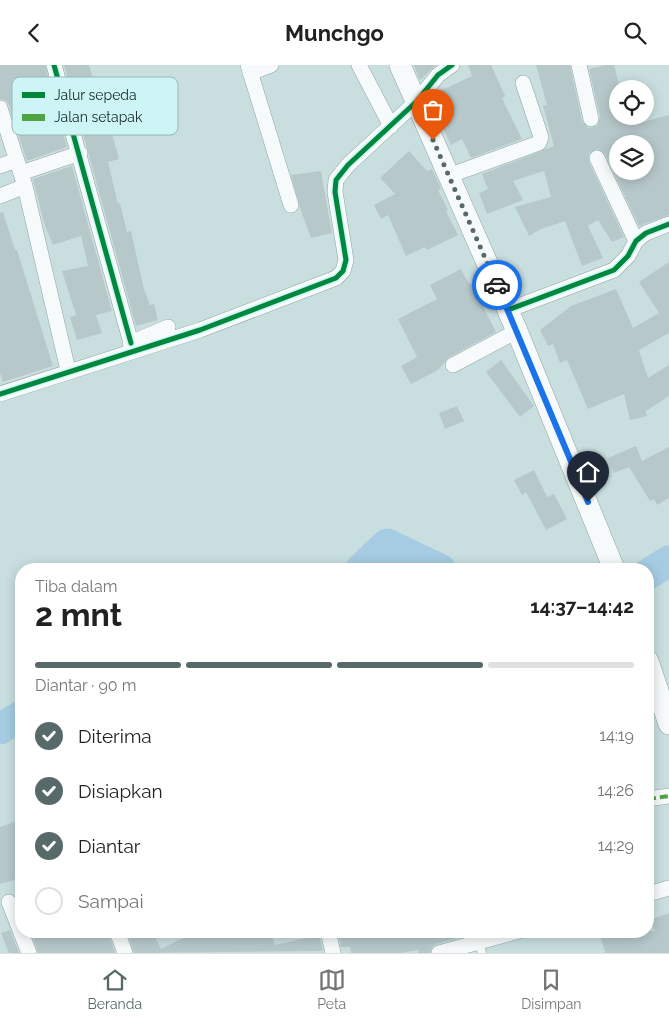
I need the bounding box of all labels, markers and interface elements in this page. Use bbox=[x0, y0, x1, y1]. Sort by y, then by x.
icon: back bbox=[20, 19, 48, 47]
icon: search bbox=[621, 19, 649, 47]
text: Munchgo bbox=[285, 20, 384, 46]
legend bbox=[12, 77, 178, 135]
map controls bbox=[609, 80, 654, 180]
button: locate bbox=[609, 80, 654, 125]
text: Jalur sepeda bbox=[54, 87, 137, 103]
pin bbox=[412, 89, 454, 140]
icon: bag bbox=[419, 96, 447, 124]
text: Jalan setapak bbox=[54, 109, 143, 125]
button: layers bbox=[609, 135, 654, 180]
courier bbox=[472, 260, 522, 310]
icon: car bbox=[483, 271, 511, 299]
pin bbox=[567, 451, 609, 502]
icon: home bbox=[574, 458, 602, 486]
text: Tiba dalam bbox=[35, 577, 117, 596]
text: 14:37–14:42 bbox=[530, 595, 634, 617]
text: 2 mnt bbox=[35, 596, 122, 633]
text: Diantar · 90 m bbox=[35, 676, 136, 695]
icon: check bbox=[35, 722, 63, 750]
text: Diterima bbox=[78, 725, 152, 747]
text: 14:19 bbox=[599, 726, 634, 745]
icon: check bbox=[35, 777, 63, 805]
text: Disiapkan bbox=[78, 780, 163, 802]
text: 14:26 bbox=[597, 781, 634, 800]
icon: check bbox=[35, 832, 63, 860]
text: Diantar bbox=[78, 835, 140, 857]
text: 14:29 bbox=[598, 836, 634, 855]
text: Sampai bbox=[78, 890, 144, 912]
tab: Beranda bbox=[88, 966, 142, 1012]
tab: Peta bbox=[317, 966, 346, 1012]
tab: Disimpan bbox=[521, 966, 581, 1012]

